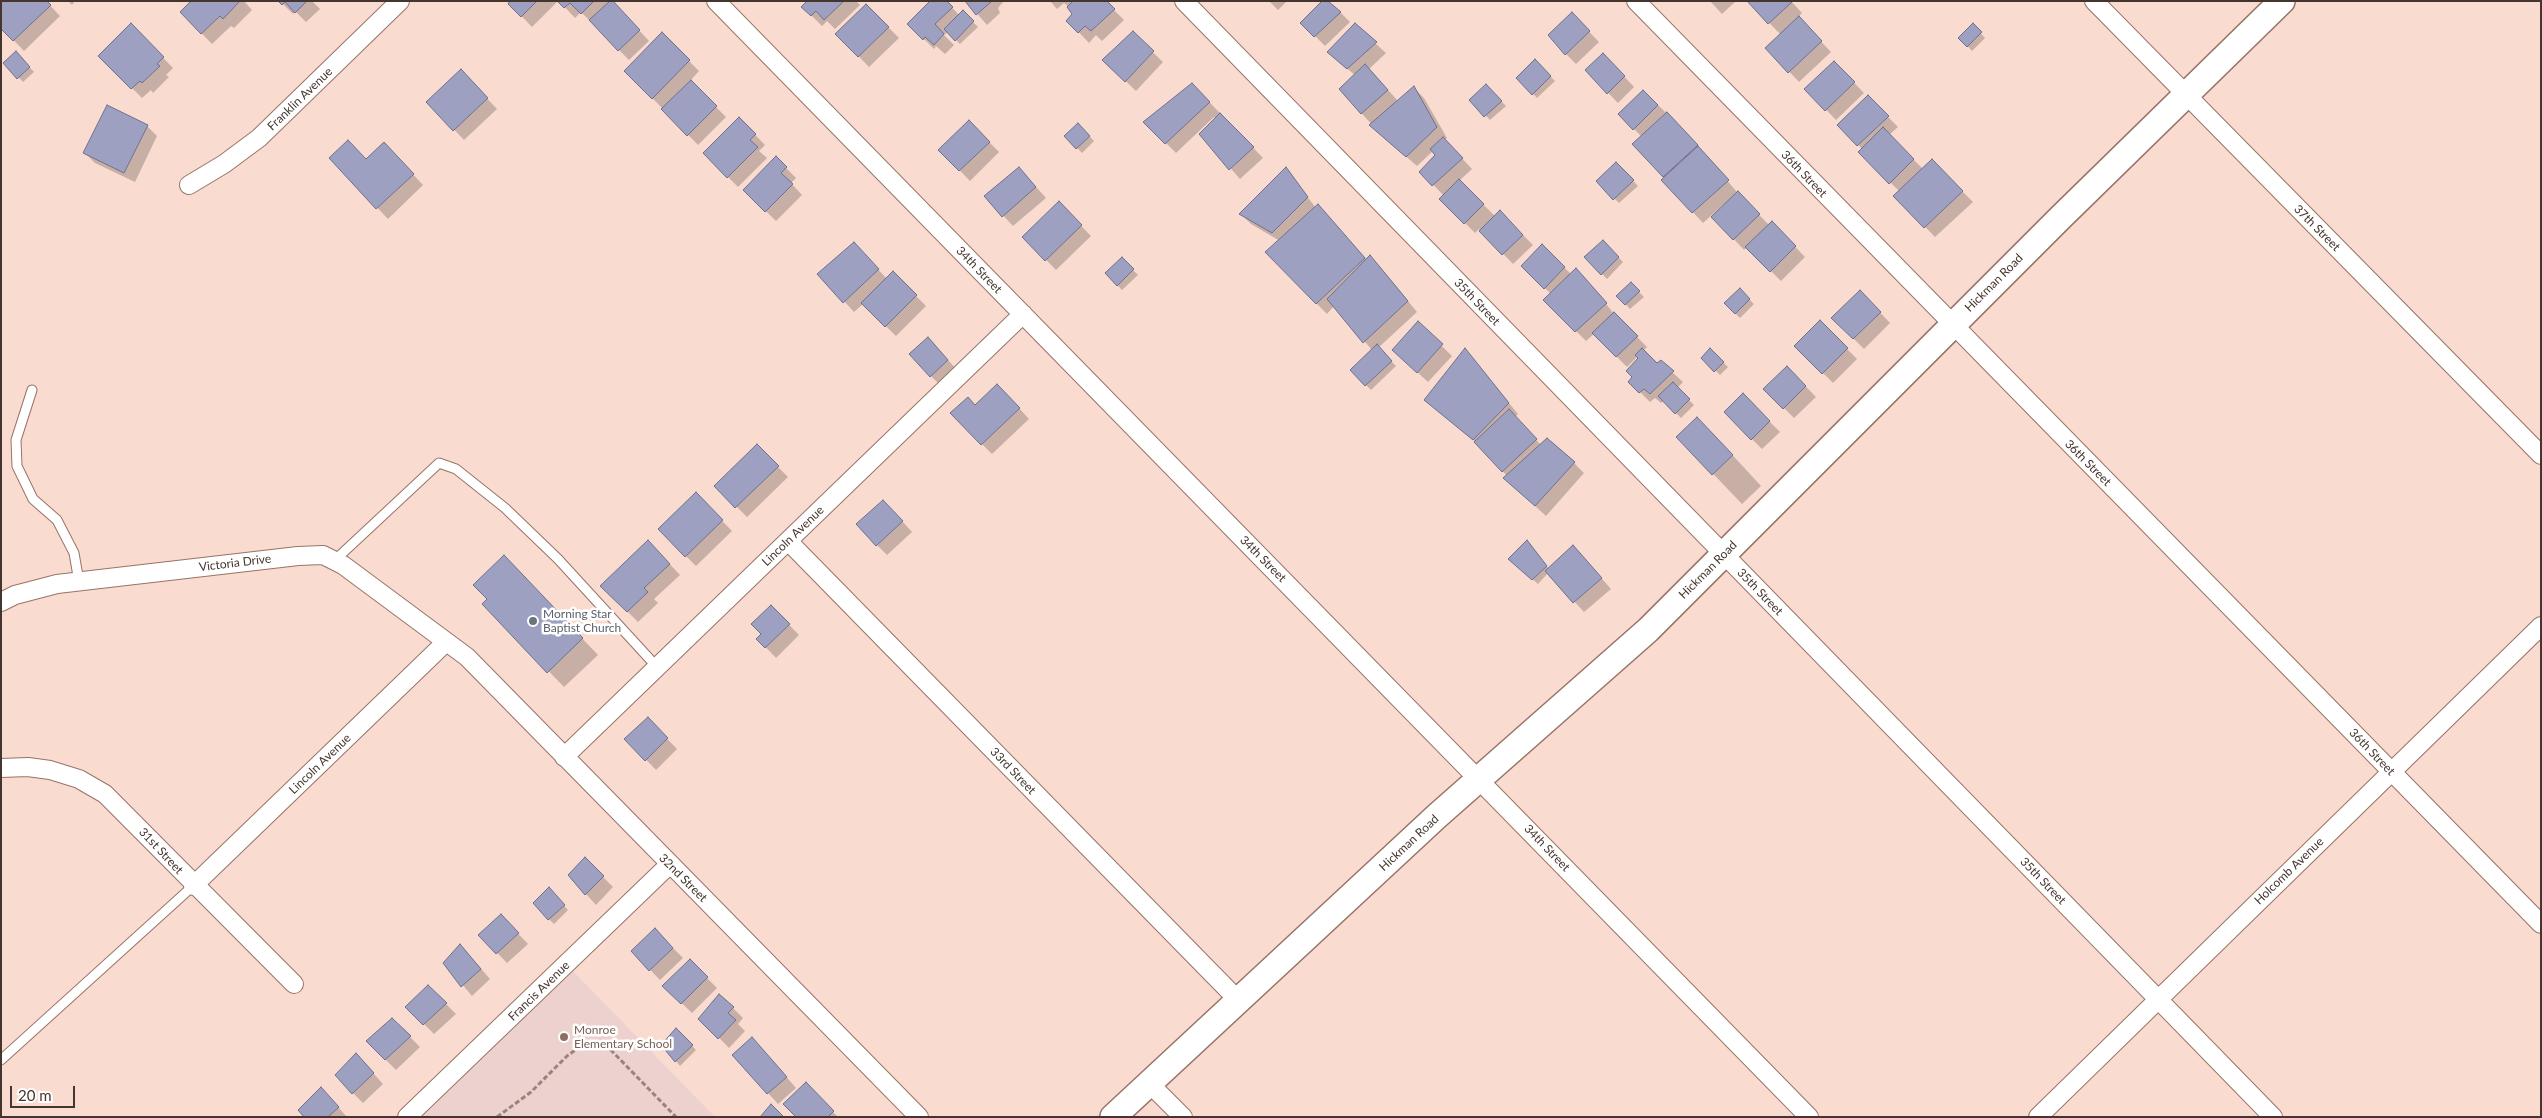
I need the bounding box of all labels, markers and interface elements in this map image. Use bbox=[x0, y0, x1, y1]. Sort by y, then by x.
street label: Franklin Avenue bbox=[265, 64, 335, 134]
street label: 36th Street bbox=[1778, 148, 1830, 200]
street label: 37th Street bbox=[2291, 202, 2343, 254]
street label: 34th Street bbox=[953, 244, 1005, 296]
street label: Hickman Road bbox=[1962, 251, 2026, 315]
street label: 35th Street bbox=[1451, 276, 1503, 328]
street label: 36th Street bbox=[2062, 437, 2114, 489]
street label: Lincoln Avenue bbox=[759, 503, 827, 569]
street label: 34th Street bbox=[1237, 533, 1289, 585]
street label: Hickman Road bbox=[1676, 538, 1740, 602]
street label: Victoria Drive bbox=[198, 551, 272, 575]
street label: 35th Street bbox=[1734, 566, 1786, 618]
place label: Morning Star Baptist Church bbox=[543, 607, 621, 635]
marker: Morning Star Baptist Church bbox=[527, 615, 539, 627]
street label: 36th Street bbox=[2346, 726, 2398, 778]
street label: Lincoln Avenue bbox=[286, 731, 354, 797]
street label: 33rd Street bbox=[987, 745, 1039, 797]
street label: Hickman Road bbox=[1376, 812, 1442, 874]
street label: 34th Street bbox=[1521, 822, 1573, 874]
street label: 31st Street bbox=[136, 825, 186, 877]
street label: Holcomb Avenue bbox=[2251, 834, 2327, 908]
street label: 32nd Street bbox=[656, 851, 710, 905]
street label: 35th Street bbox=[2017, 855, 2069, 907]
street label: Francis Avenue bbox=[505, 958, 573, 1024]
place label: Monroe Elementary School bbox=[574, 1023, 672, 1051]
marker: Monroe Elementary School bbox=[558, 1031, 570, 1043]
scale bar bbox=[12, 1076, 78, 1108]
text: 20 m bbox=[18, 1086, 52, 1104]

